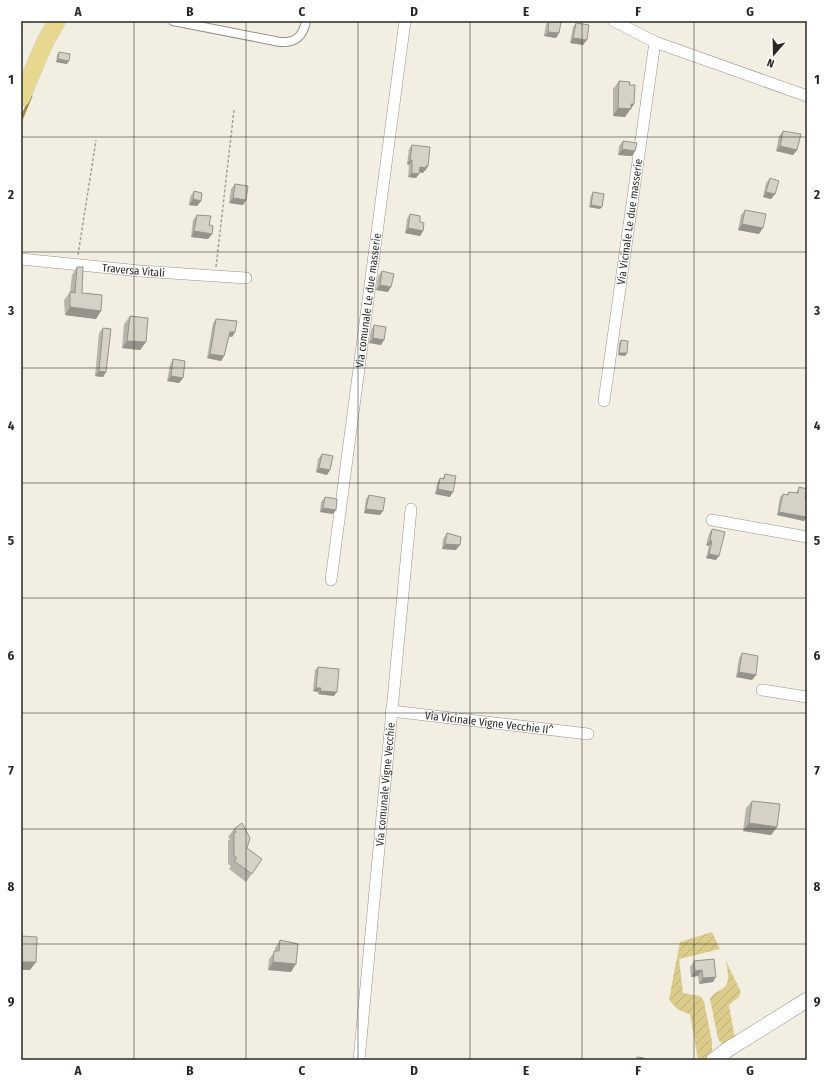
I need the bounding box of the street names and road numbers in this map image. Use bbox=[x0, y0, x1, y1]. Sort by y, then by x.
street label: Via Vicinale Le due masserie bbox=[615, 158, 645, 286]
street label: Via comunale Le due masserie bbox=[353, 232, 384, 369]
street label: Traversa Vitali bbox=[101, 261, 165, 280]
street label: Via Vicinale Vigne Vecchie II^ bbox=[424, 709, 554, 737]
street label: Via comunale Vigne Vecchie bbox=[373, 722, 398, 847]

